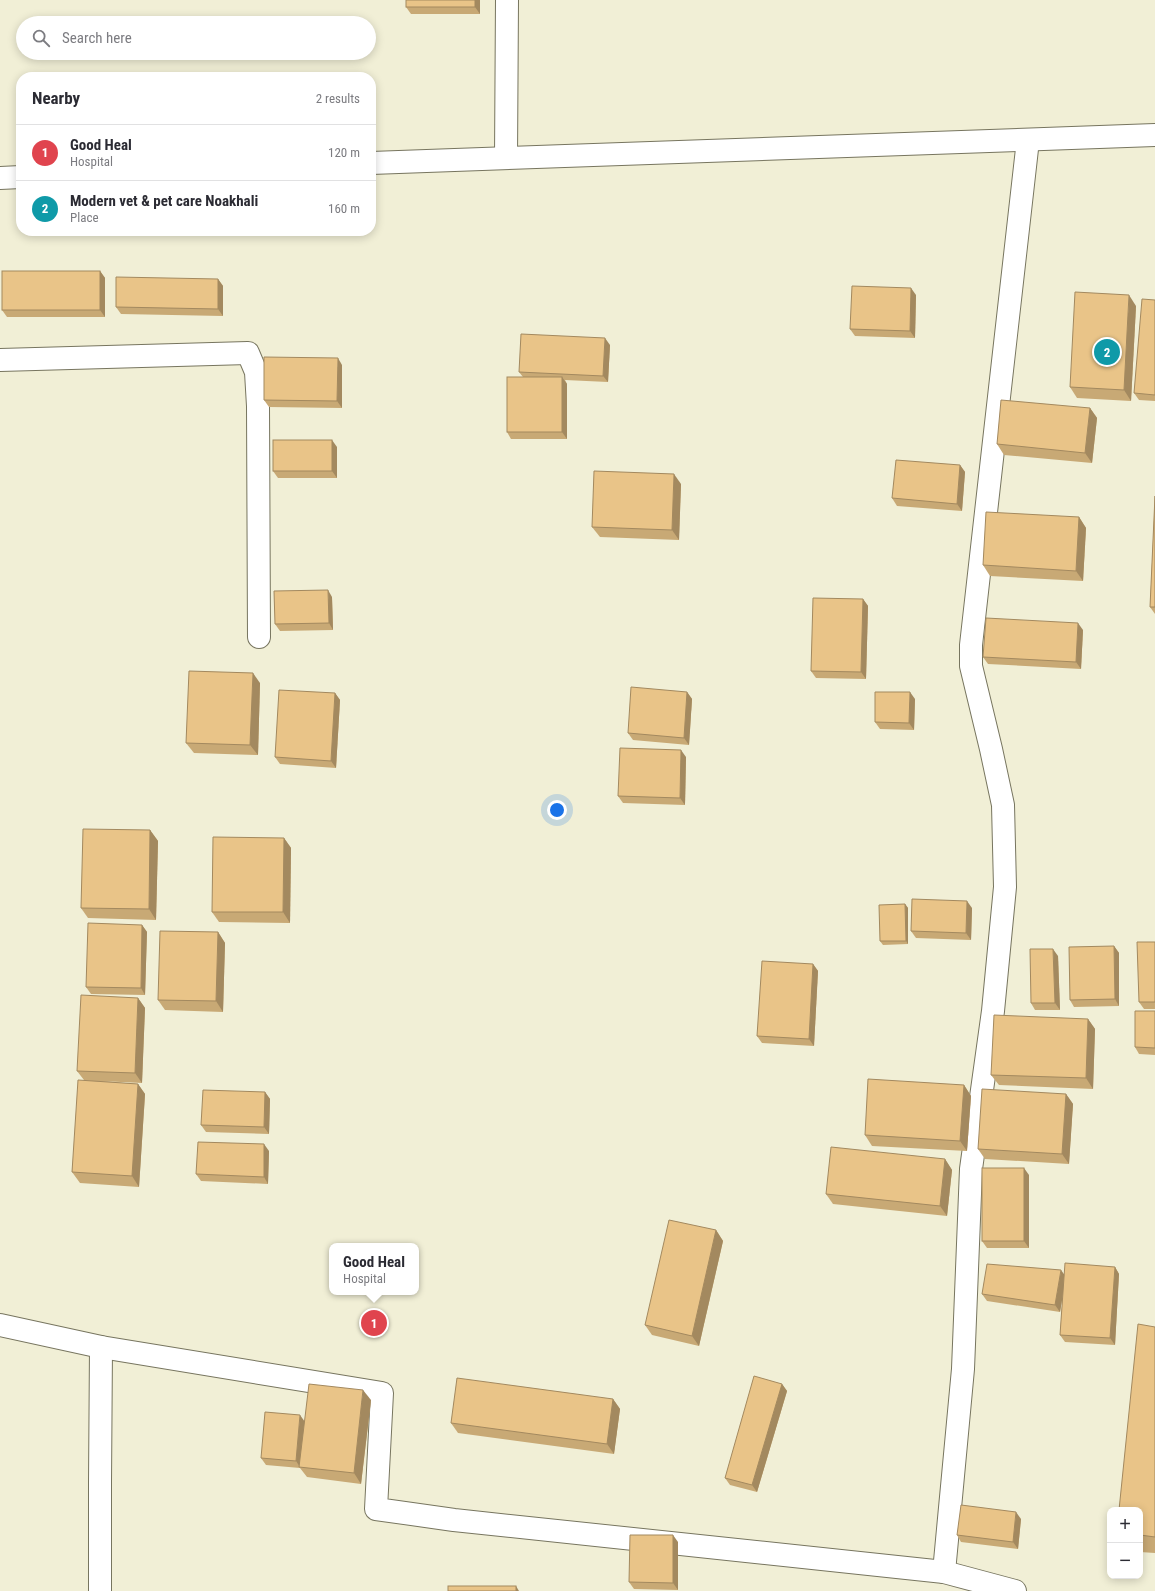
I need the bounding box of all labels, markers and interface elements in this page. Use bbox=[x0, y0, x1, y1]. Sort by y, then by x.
search box bbox=[16, 16, 376, 60]
icon: search bbox=[30, 27, 52, 49]
text: Search here bbox=[62, 29, 132, 47]
text: Nearby bbox=[32, 88, 80, 108]
text: 2 results bbox=[316, 91, 360, 106]
text: Good Heal bbox=[70, 136, 132, 154]
text: 1 bbox=[42, 145, 48, 160]
text: 120 m bbox=[328, 145, 360, 160]
text: Hospital bbox=[70, 154, 113, 169]
text: Modern vet & pet care Noakhali bbox=[70, 192, 258, 210]
text: 2 bbox=[42, 201, 48, 216]
text: 160 m bbox=[328, 201, 360, 216]
text: Place bbox=[70, 210, 99, 225]
pin: 2 bbox=[1094, 337, 1120, 367]
your location bbox=[547, 800, 567, 820]
popup bbox=[329, 1243, 419, 1295]
text: Good Heal bbox=[343, 1253, 405, 1271]
text: Hospital bbox=[343, 1271, 386, 1286]
pin: 1 bbox=[361, 1308, 387, 1338]
map controls bbox=[1107, 1507, 1143, 1579]
button: + bbox=[1107, 1507, 1143, 1543]
button: − bbox=[1107, 1543, 1143, 1579]

